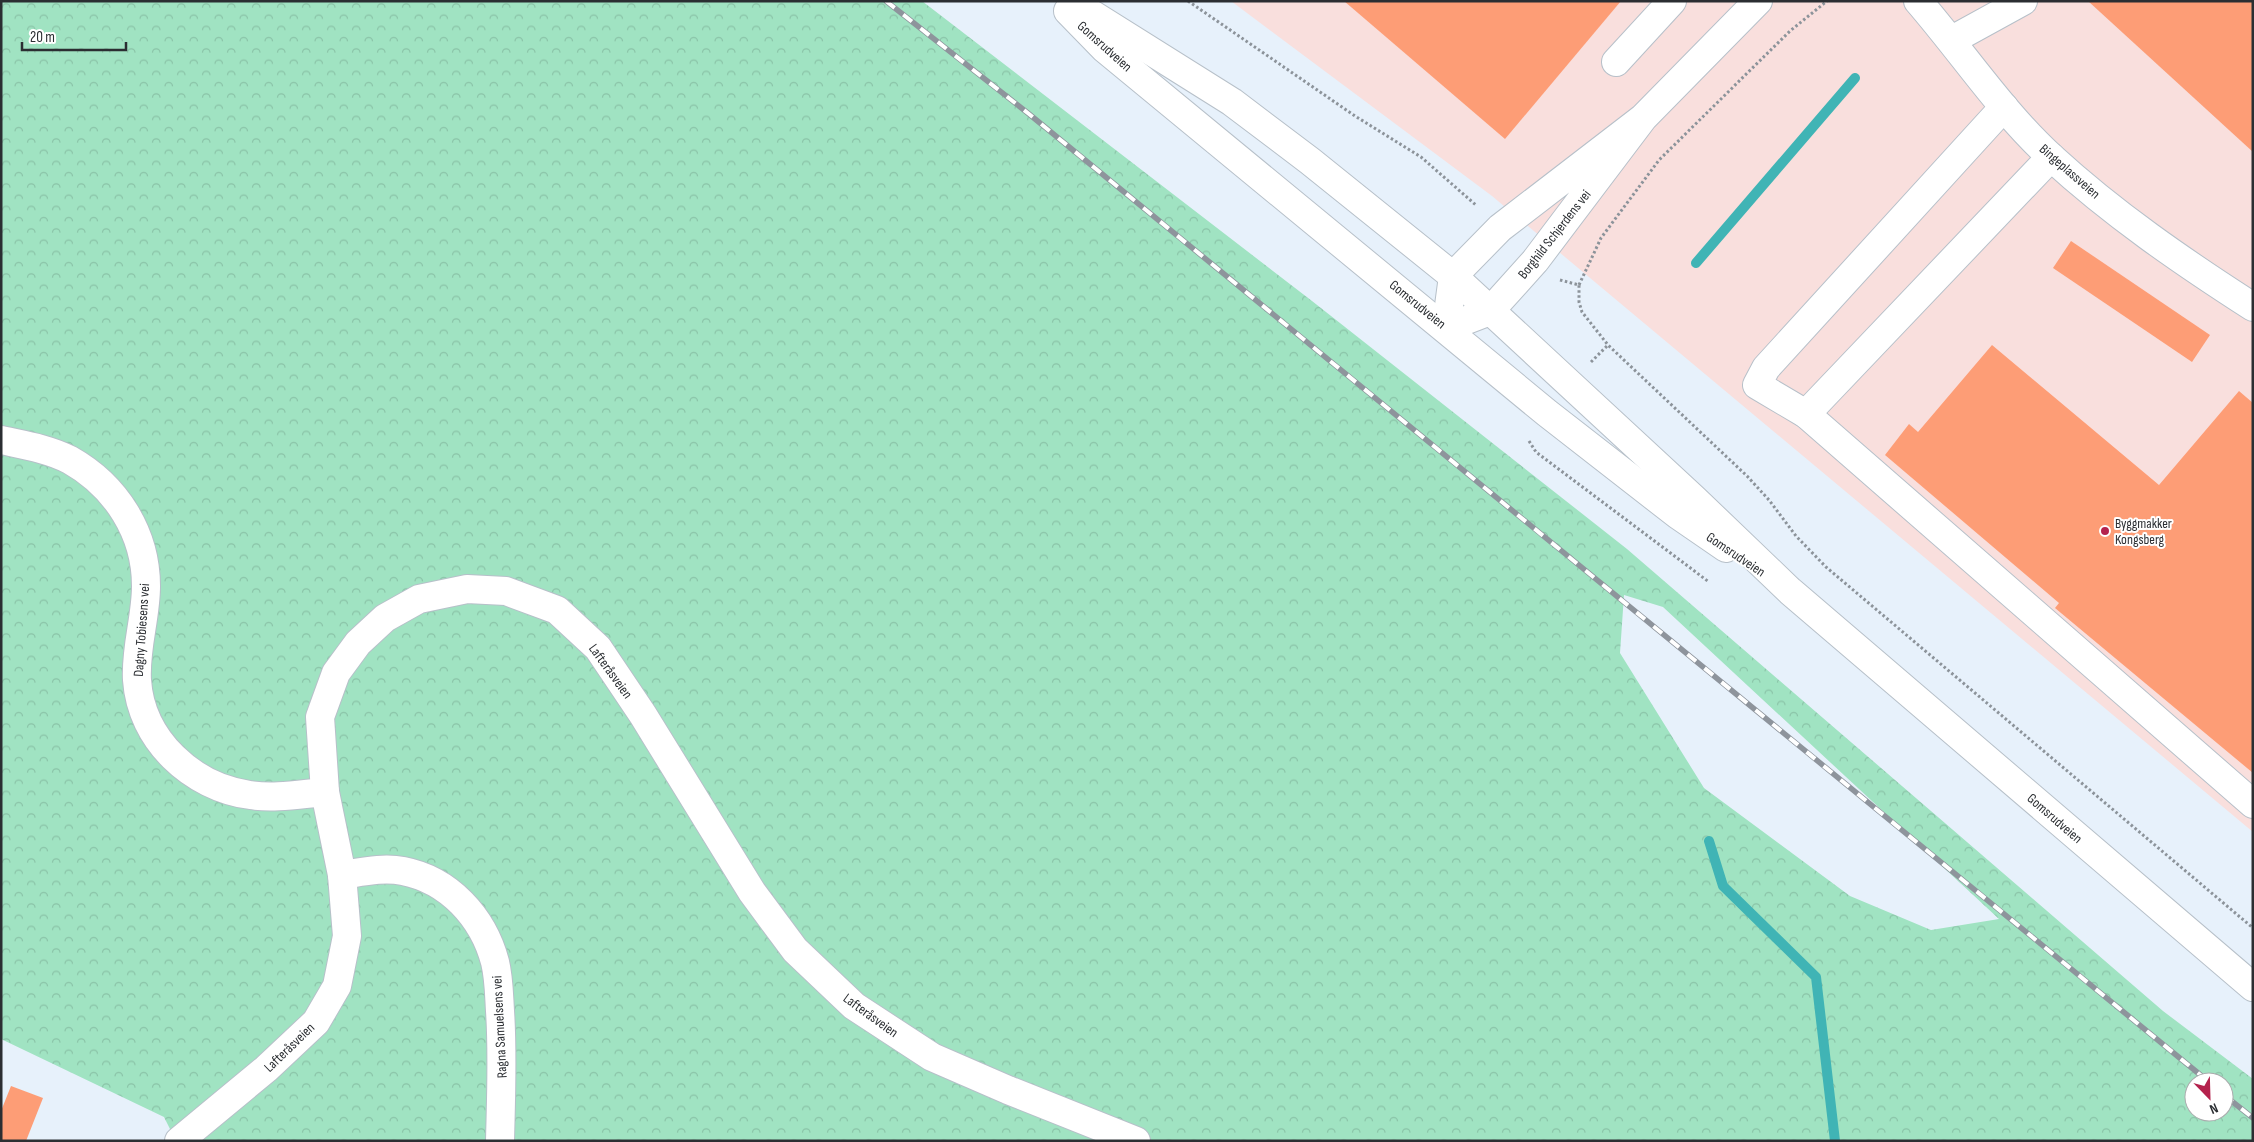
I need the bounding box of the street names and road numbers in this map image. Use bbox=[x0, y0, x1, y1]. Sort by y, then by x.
street label: Gomsrudveien bbox=[1074, 17, 1136, 75]
street label: Bingeplassveien bbox=[2036, 140, 2103, 202]
street label: Borghild Schjerdens vei bbox=[1514, 186, 1594, 282]
street label: Gomsrudveien bbox=[1386, 276, 1449, 332]
street label: Gomsrudveien bbox=[1703, 528, 1769, 580]
street label: Dagny Tobiesens vei bbox=[130, 583, 153, 677]
street label: Lafteråsveien bbox=[585, 641, 636, 702]
street label: Gomsrudveien bbox=[2024, 790, 2086, 847]
street label: Ragna Samuelsens vei bbox=[488, 975, 511, 1079]
street label: Lafteråsveien bbox=[840, 990, 901, 1041]
street label: Lafteråsveien bbox=[261, 1019, 318, 1076]

